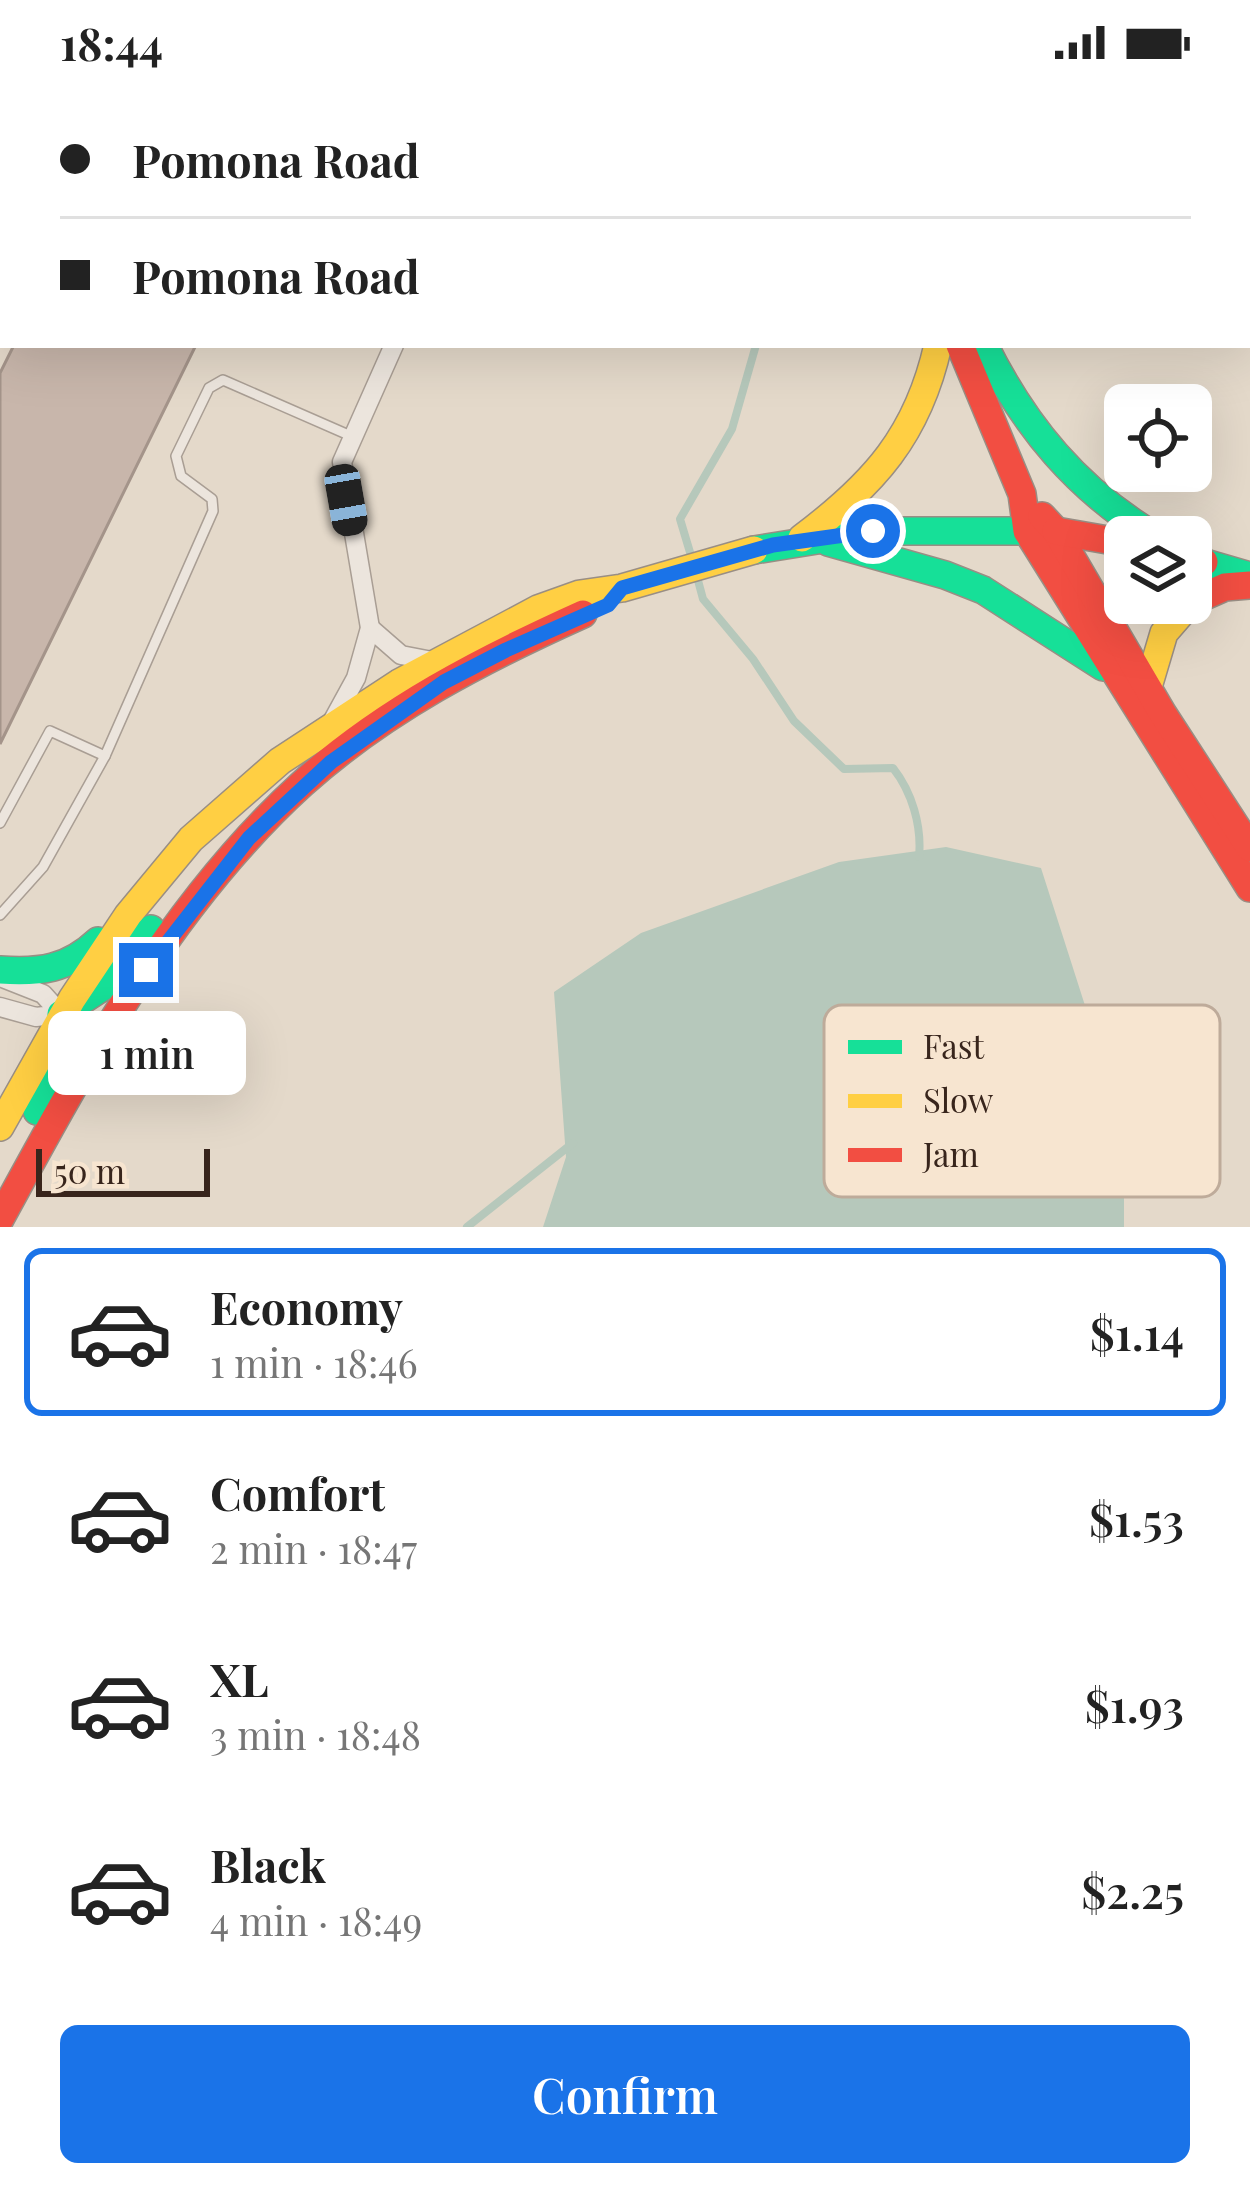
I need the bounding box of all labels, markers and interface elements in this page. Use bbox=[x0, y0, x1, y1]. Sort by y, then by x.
text: 18:44 bbox=[60, 12, 163, 72]
text: Pomona Road bbox=[132, 129, 420, 189]
text: Pomona Road bbox=[132, 245, 420, 305]
map controls bbox=[1104, 384, 1212, 624]
button: locate bbox=[1104, 384, 1212, 492]
car bbox=[322, 461, 370, 539]
route start bbox=[846, 504, 900, 558]
button: layers bbox=[1104, 516, 1212, 624]
route end bbox=[119, 943, 173, 997]
legend bbox=[824, 1005, 1220, 1197]
callout: 1 min bbox=[47, 1012, 245, 1096]
text: Fast bbox=[923, 1023, 986, 1067]
text: 1 min bbox=[100, 1027, 194, 1079]
text: Slow bbox=[923, 1077, 994, 1121]
text: Jam bbox=[922, 1131, 979, 1175]
scale bar bbox=[36, 1143, 210, 1196]
text: 50 m bbox=[54, 1148, 125, 1192]
text: Economy bbox=[210, 1276, 403, 1336]
icon: car bbox=[66, 1278, 174, 1386]
text: $1.14 bbox=[1090, 1302, 1184, 1362]
text: 1 min · 18:46 bbox=[210, 1336, 418, 1388]
text: Comfort bbox=[210, 1462, 385, 1522]
icon: car bbox=[66, 1464, 174, 1572]
text: $1.53 bbox=[1089, 1488, 1184, 1548]
text: 2 min · 18:47 bbox=[210, 1522, 417, 1574]
text: XL bbox=[210, 1648, 269, 1708]
icon: car bbox=[66, 1650, 174, 1758]
text: $1.93 bbox=[1085, 1674, 1184, 1734]
text: 3 min · 18:48 bbox=[210, 1708, 421, 1760]
text: Black bbox=[210, 1834, 326, 1894]
icon: car bbox=[66, 1836, 174, 1944]
text: $2.25 bbox=[1081, 1860, 1184, 1920]
text: 4 min · 18:49 bbox=[210, 1894, 422, 1946]
button: Confirm bbox=[60, 2025, 1190, 2163]

